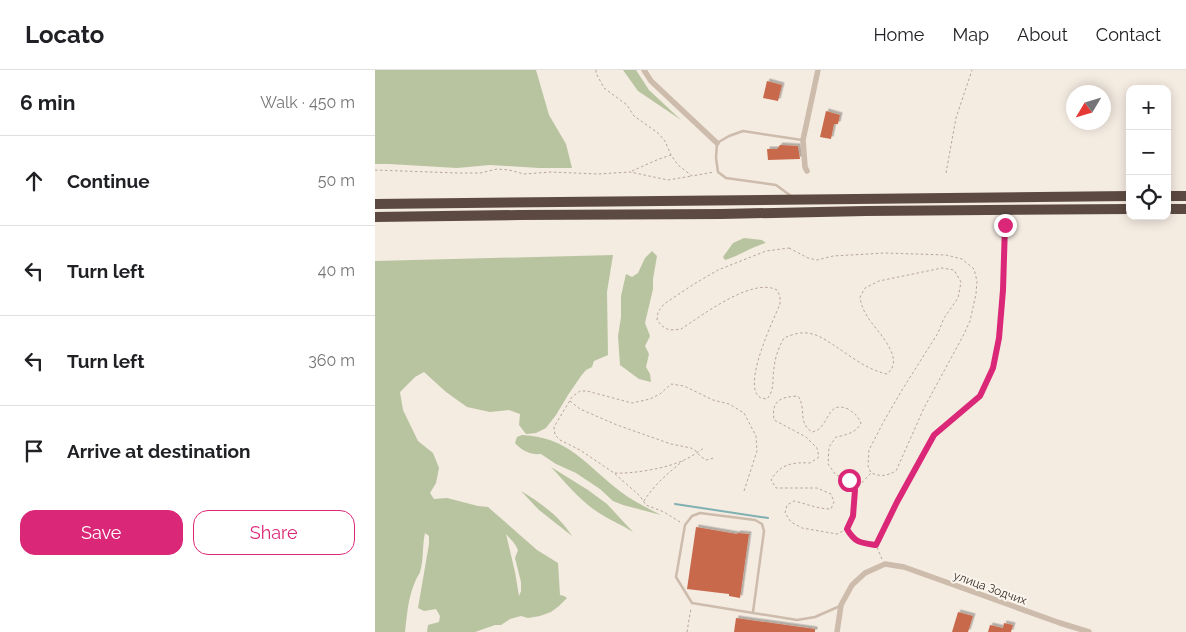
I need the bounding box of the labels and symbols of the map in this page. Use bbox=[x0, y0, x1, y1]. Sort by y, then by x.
north arrow bbox=[1066, 85, 1111, 130]
route end bbox=[994, 214, 1017, 237]
route start bbox=[838, 469, 861, 492]
street label: улица Зодчих bbox=[951, 568, 1029, 608]

